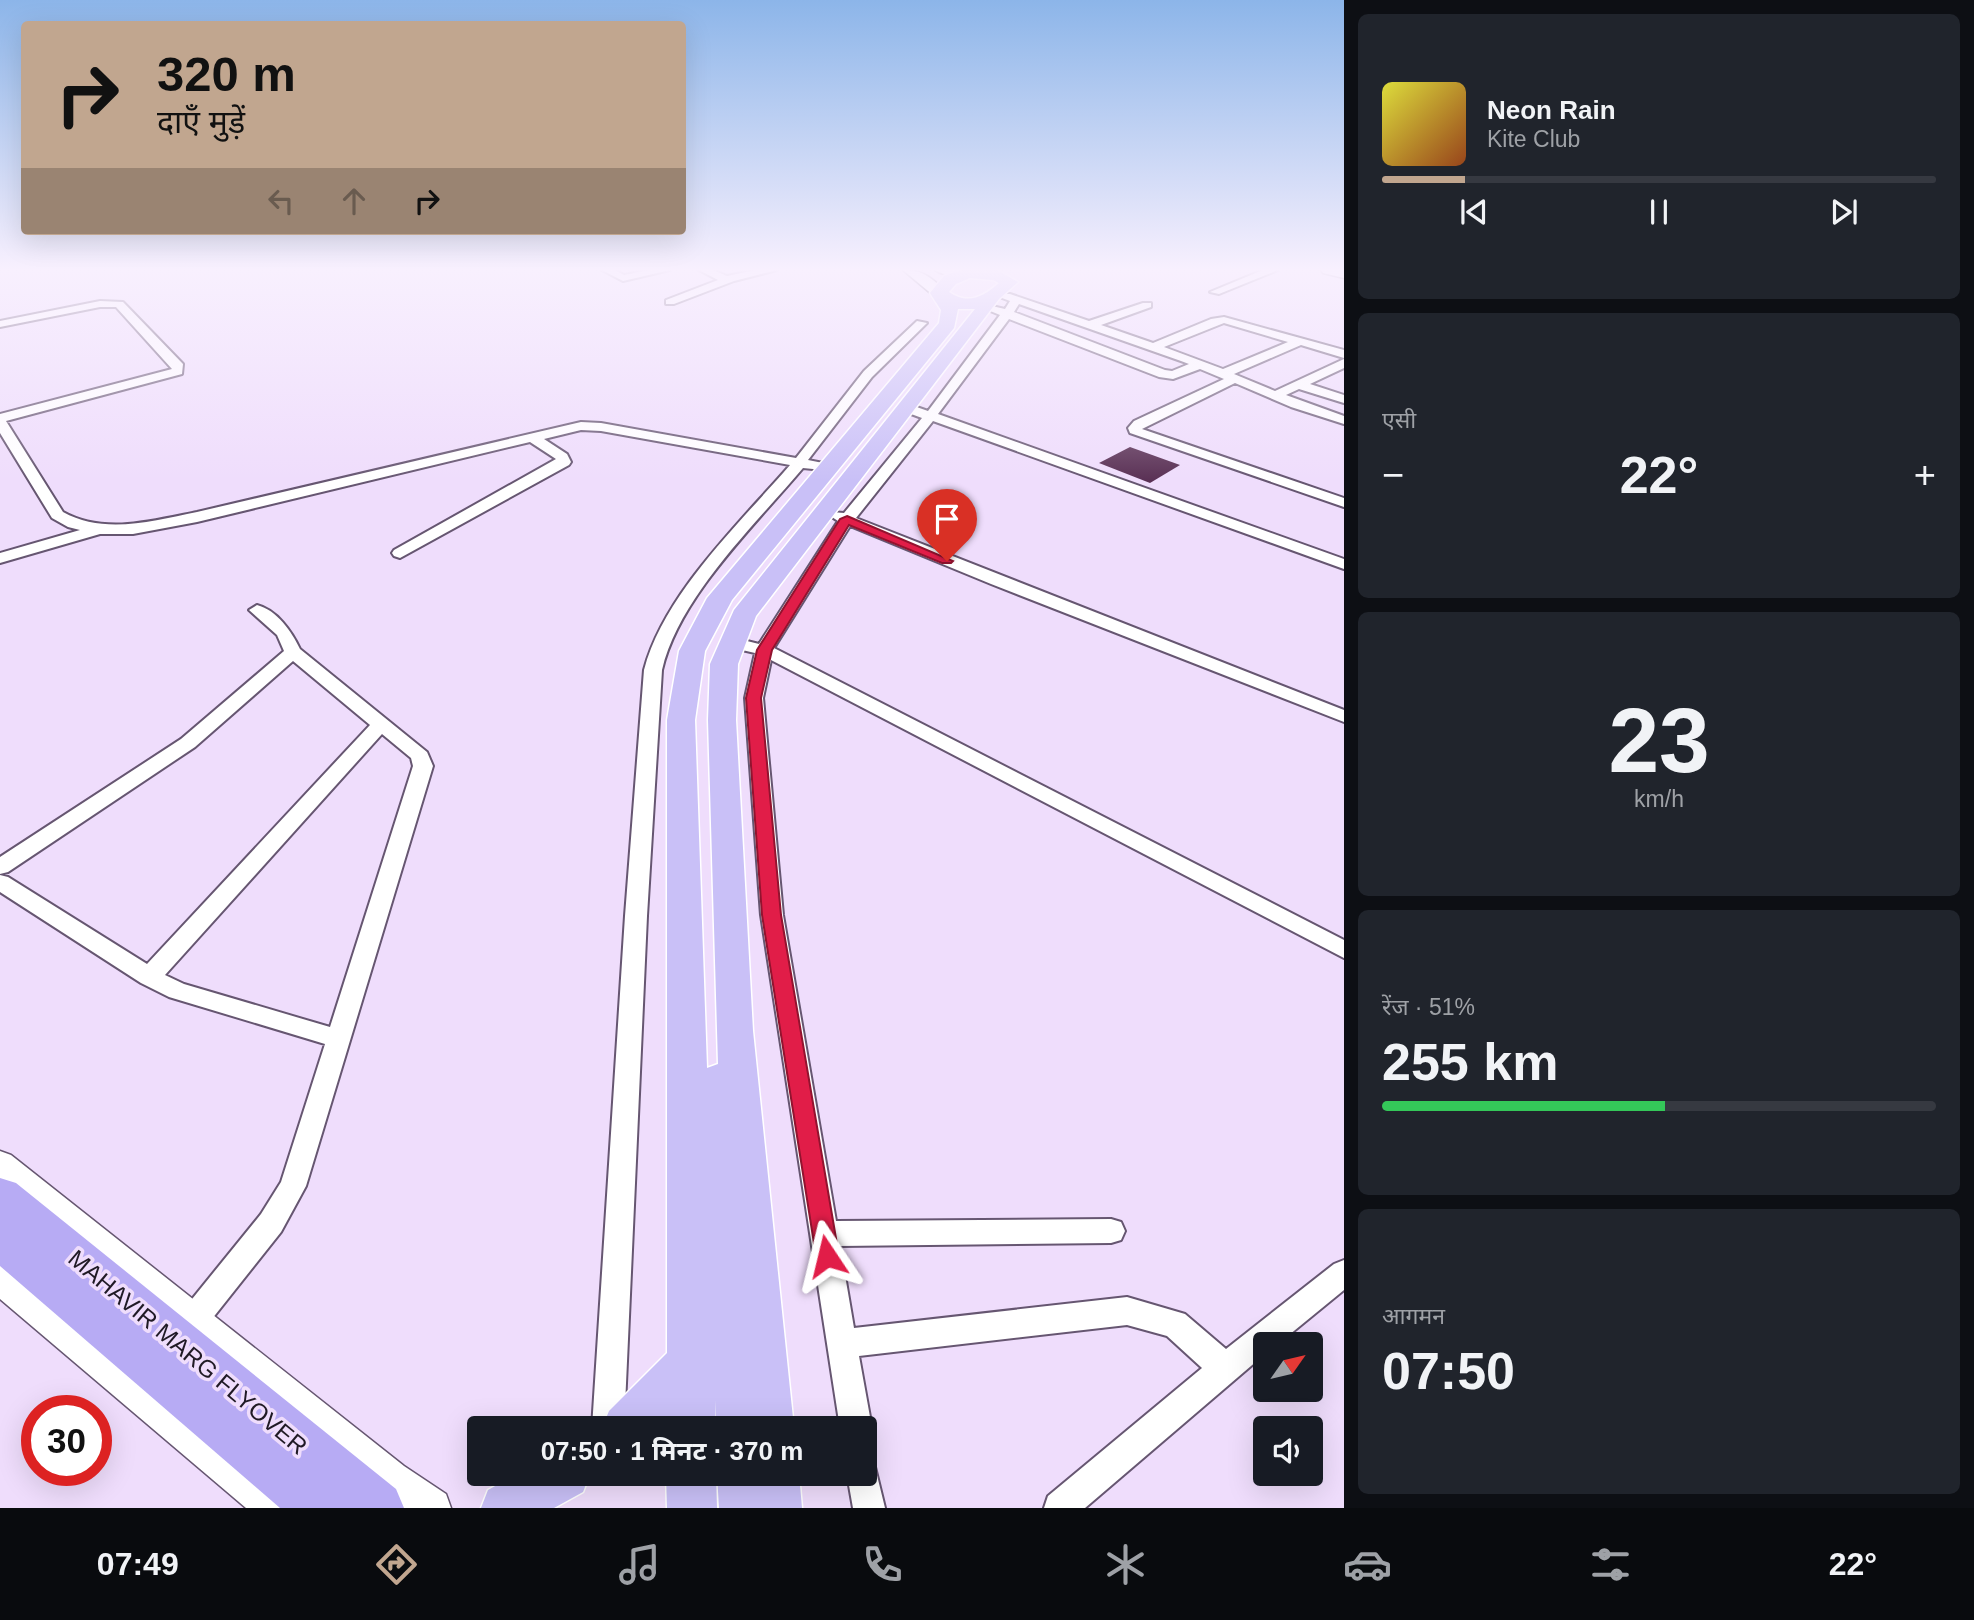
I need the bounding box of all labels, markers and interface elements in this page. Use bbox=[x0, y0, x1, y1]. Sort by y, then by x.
text: 320 m bbox=[157, 47, 296, 101]
icon: right bbox=[42, 49, 133, 140]
text: Neon Rain bbox=[1487, 95, 1616, 125]
text: दाएँ मुड़ें bbox=[157, 104, 245, 140]
text: Kite Club bbox=[1487, 126, 1580, 152]
icon: left bbox=[262, 182, 300, 220]
icon: ahead bbox=[335, 182, 373, 220]
icon: right bbox=[408, 182, 446, 220]
icon: previous bbox=[1455, 193, 1493, 231]
icon: pause bbox=[1640, 193, 1678, 231]
icon: next bbox=[1825, 193, 1863, 231]
text: एसी bbox=[1382, 407, 1416, 433]
text: 22° bbox=[1620, 446, 1698, 504]
text: − bbox=[1382, 454, 1404, 496]
text: + bbox=[1914, 454, 1936, 496]
pin bbox=[917, 489, 977, 561]
icon: arrive bbox=[928, 500, 966, 538]
text: 23 bbox=[1608, 690, 1710, 791]
text: km/h bbox=[1634, 786, 1684, 812]
text: रेंज · 51% bbox=[1382, 994, 1475, 1020]
text: 255 km bbox=[1382, 1033, 1558, 1091]
position arrow bbox=[790, 1219, 864, 1293]
street label: MAHAVIR MARG FLYOVER bbox=[63, 1244, 313, 1460]
text: आगमन bbox=[1382, 1303, 1445, 1329]
north arrow bbox=[1253, 1332, 1323, 1402]
map controls bbox=[1253, 1332, 1323, 1486]
text: 07:50 bbox=[1382, 1342, 1515, 1400]
speed limit sign: 30 bbox=[21, 1395, 112, 1486]
button: sound bbox=[1253, 1416, 1323, 1486]
text: 07:50 · 1 मिनट · 370 m bbox=[541, 1436, 803, 1466]
icon: directions bbox=[372, 1540, 421, 1589]
icon: music bbox=[615, 1540, 664, 1589]
icon: phone bbox=[858, 1540, 907, 1589]
icon: climate bbox=[1101, 1540, 1150, 1589]
icon: car bbox=[1343, 1540, 1392, 1589]
icon: filters bbox=[1586, 1540, 1635, 1589]
text: 07:49 bbox=[97, 1546, 179, 1582]
text: 22° bbox=[1829, 1546, 1877, 1582]

